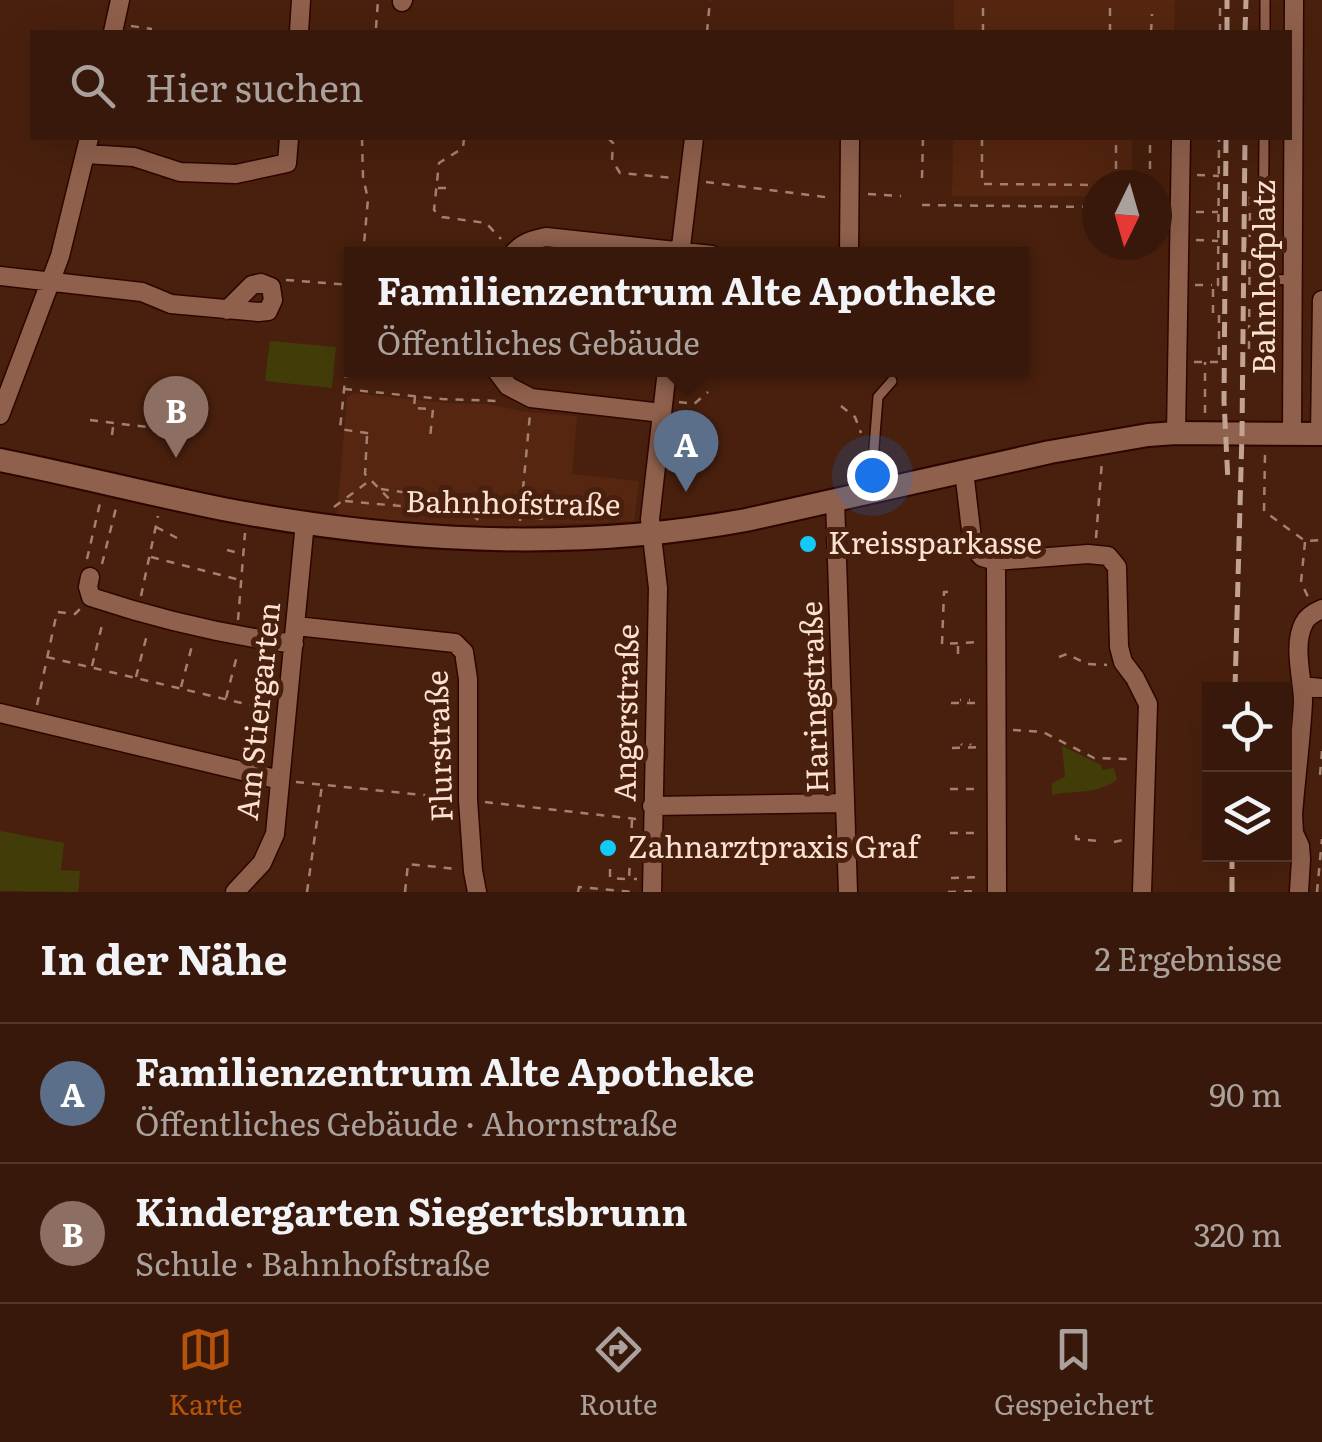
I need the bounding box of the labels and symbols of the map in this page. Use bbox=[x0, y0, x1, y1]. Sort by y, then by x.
north arrow bbox=[1082, 170, 1172, 260]
street label: Bahnhofplatz bbox=[1240, 180, 1284, 374]
pin: B bbox=[144, 376, 208, 458]
pin: A bbox=[654, 410, 718, 492]
your location bbox=[847, 450, 898, 501]
street label: Bahnhofstraße bbox=[405, 477, 621, 525]
place label: Kreissparkasse bbox=[828, 519, 1042, 563]
marker: Kreissparkasse bbox=[797, 533, 819, 555]
street label: Am Stiergarten bbox=[223, 599, 289, 822]
street label: Haringstraße bbox=[787, 600, 837, 794]
street label: Angerstraße bbox=[600, 624, 648, 802]
street label: Flurstraße bbox=[412, 670, 462, 823]
place label: Zahnarztpraxis Graf bbox=[628, 823, 921, 867]
marker: Zahnarztpraxis Graf bbox=[597, 837, 619, 859]

